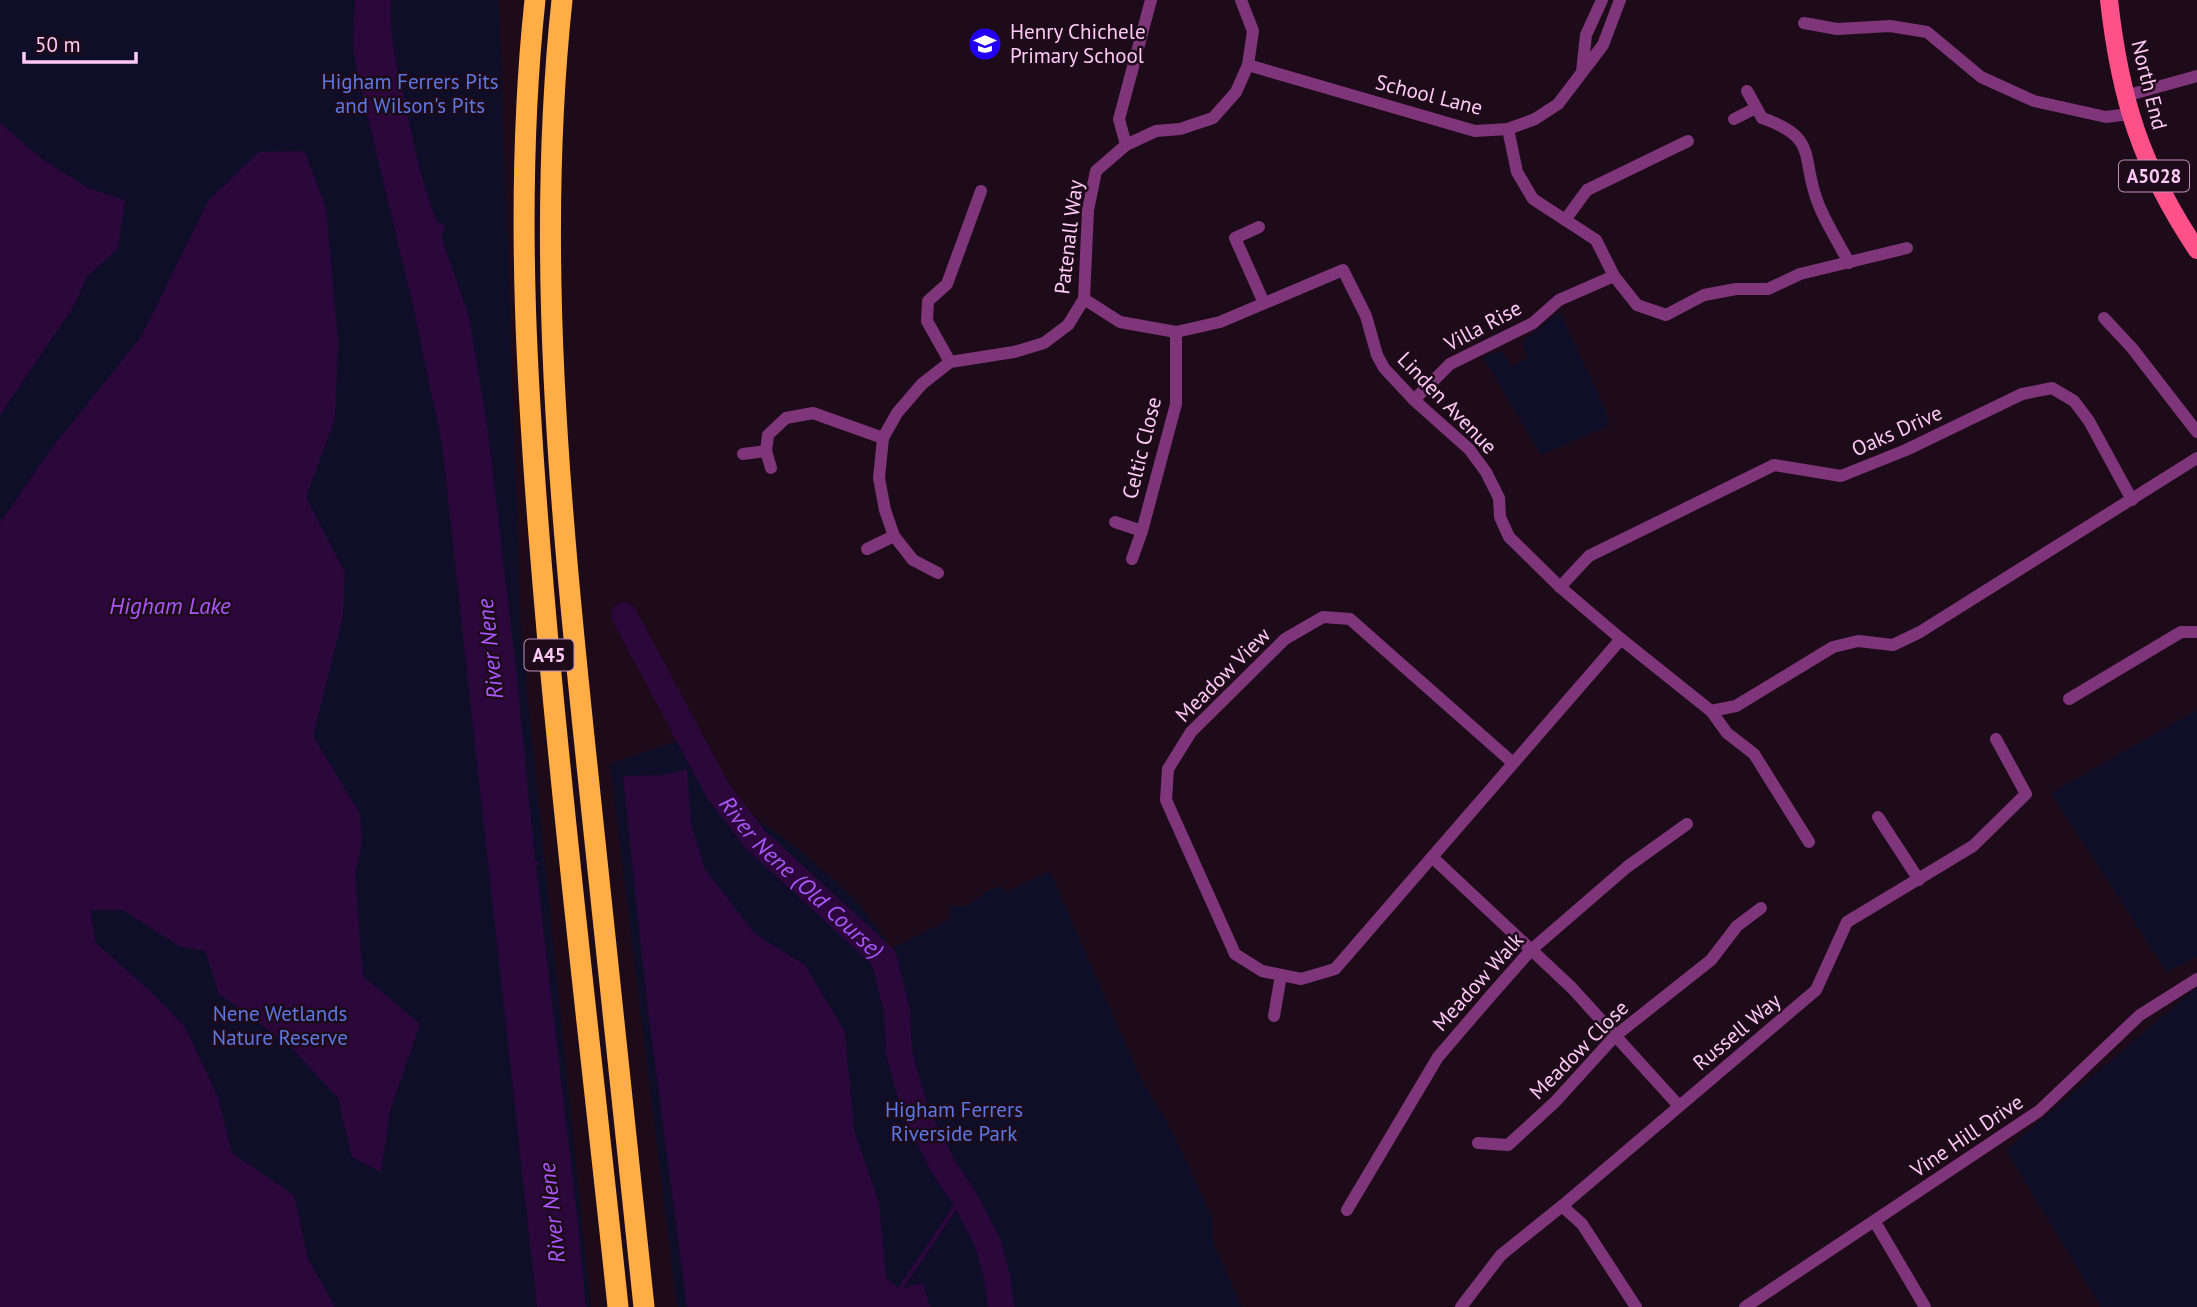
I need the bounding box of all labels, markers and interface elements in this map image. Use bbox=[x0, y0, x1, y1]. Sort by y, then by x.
place label: Henry Chichele Primary School bbox=[1010, 18, 1146, 69]
scale bar bbox=[24, 21, 136, 65]
school or university icon: Henry Chichele Primary School bbox=[966, 25, 1004, 63]
text: 50 m bbox=[35, 31, 81, 58]
street label: North End bbox=[2125, 37, 2174, 132]
park label: Higham Ferrers Pits and Wilson's Pits bbox=[322, 68, 498, 119]
street label: School Lane bbox=[1373, 68, 1485, 121]
road number: A5028 bbox=[2119, 160, 2189, 192]
street label: Patenall Way bbox=[1048, 178, 1089, 296]
street label: Villa Rise bbox=[1439, 294, 1526, 358]
street label: Linden Avenue bbox=[1392, 346, 1503, 459]
street label: Celtic Close bbox=[1116, 394, 1167, 502]
street label: Oaks Drive bbox=[1847, 399, 1946, 462]
water label: Higham Lake bbox=[109, 591, 231, 620]
water label: River Nene bbox=[470, 597, 509, 701]
street label: Meadow View bbox=[1169, 621, 1276, 728]
road number: A45 bbox=[524, 640, 574, 670]
water label: River Nene (Old Course) bbox=[713, 790, 890, 965]
street label: Meadow Walk bbox=[1426, 927, 1529, 1037]
street label: Russell Way bbox=[1687, 987, 1786, 1076]
street label: Meadow Close bbox=[1523, 994, 1634, 1105]
park label: Nene Wetlands Nature Reserve bbox=[212, 1000, 348, 1051]
street label: Vine Hill Drive bbox=[1904, 1088, 2028, 1184]
park label: Higham Ferrers Riverside Park bbox=[885, 1096, 1023, 1147]
water label: River Nene bbox=[532, 1161, 571, 1265]

